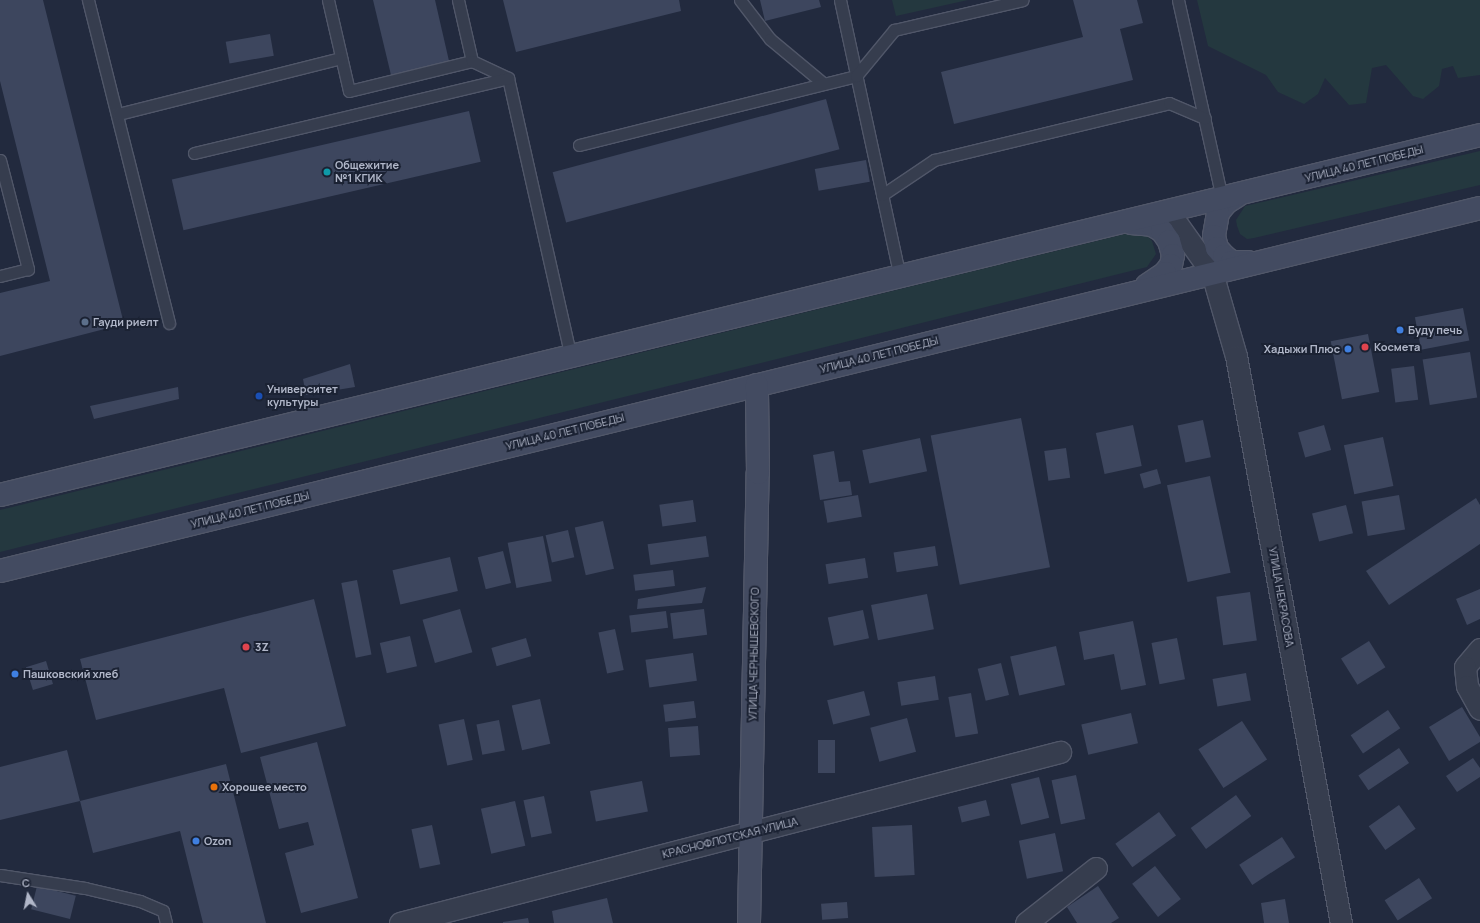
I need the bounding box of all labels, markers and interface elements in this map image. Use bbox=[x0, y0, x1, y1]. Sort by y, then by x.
street label: УЛИЦА 40 ЛЕТ ПОБЕДЫ bbox=[1303, 143, 1425, 185]
place label: Общежитие №1 КГИК bbox=[335, 159, 399, 185]
marker: Общежитие №1 КГИК bbox=[322, 167, 332, 177]
place label: Гауди риелт bbox=[93, 315, 159, 329]
marker: Гауди риелт bbox=[80, 317, 90, 327]
place label: Буду печь bbox=[1408, 323, 1462, 337]
marker: Буду печь bbox=[1395, 325, 1405, 335]
street label: УЛИЦА 40 ЛЕТ ПОБЕДЫ bbox=[818, 334, 940, 376]
place label: Космета bbox=[1374, 340, 1420, 354]
marker: Космета bbox=[1359, 341, 1371, 353]
place label: Хадыжи Плюс bbox=[1264, 342, 1340, 356]
marker: Хадыжи Плюс bbox=[1343, 344, 1353, 354]
place label: Университет культуры bbox=[267, 383, 338, 409]
marker: Университет культуры bbox=[254, 391, 264, 401]
street label: УЛИЦА 40 ЛЕТ ПОБЕДЫ bbox=[504, 411, 626, 453]
street label: УЛИЦА 40 ЛЕТ ПОБЕДЫ bbox=[189, 489, 311, 531]
street label: УЛИЦА НЕКРАСОВА bbox=[1266, 546, 1296, 648]
street label: УЛИЦА ЧЕРНЫШЕВСКОГО bbox=[746, 587, 762, 721]
place label: 3Z bbox=[255, 640, 269, 654]
marker: 3Z bbox=[240, 641, 252, 653]
place label: Пашковский хлеб bbox=[23, 667, 118, 681]
marker: Пашковский хлеб bbox=[10, 669, 20, 679]
place label: Хорошее место bbox=[222, 780, 307, 794]
marker: Хорошее место bbox=[209, 782, 219, 792]
street label: КРАСНОФЛОТСКАЯ УЛИЦА bbox=[661, 815, 799, 861]
place label: Ozon bbox=[204, 834, 231, 848]
marker: Ozon bbox=[191, 836, 201, 846]
north arrow bbox=[8, 875, 48, 915]
text: С bbox=[21, 875, 31, 891]

